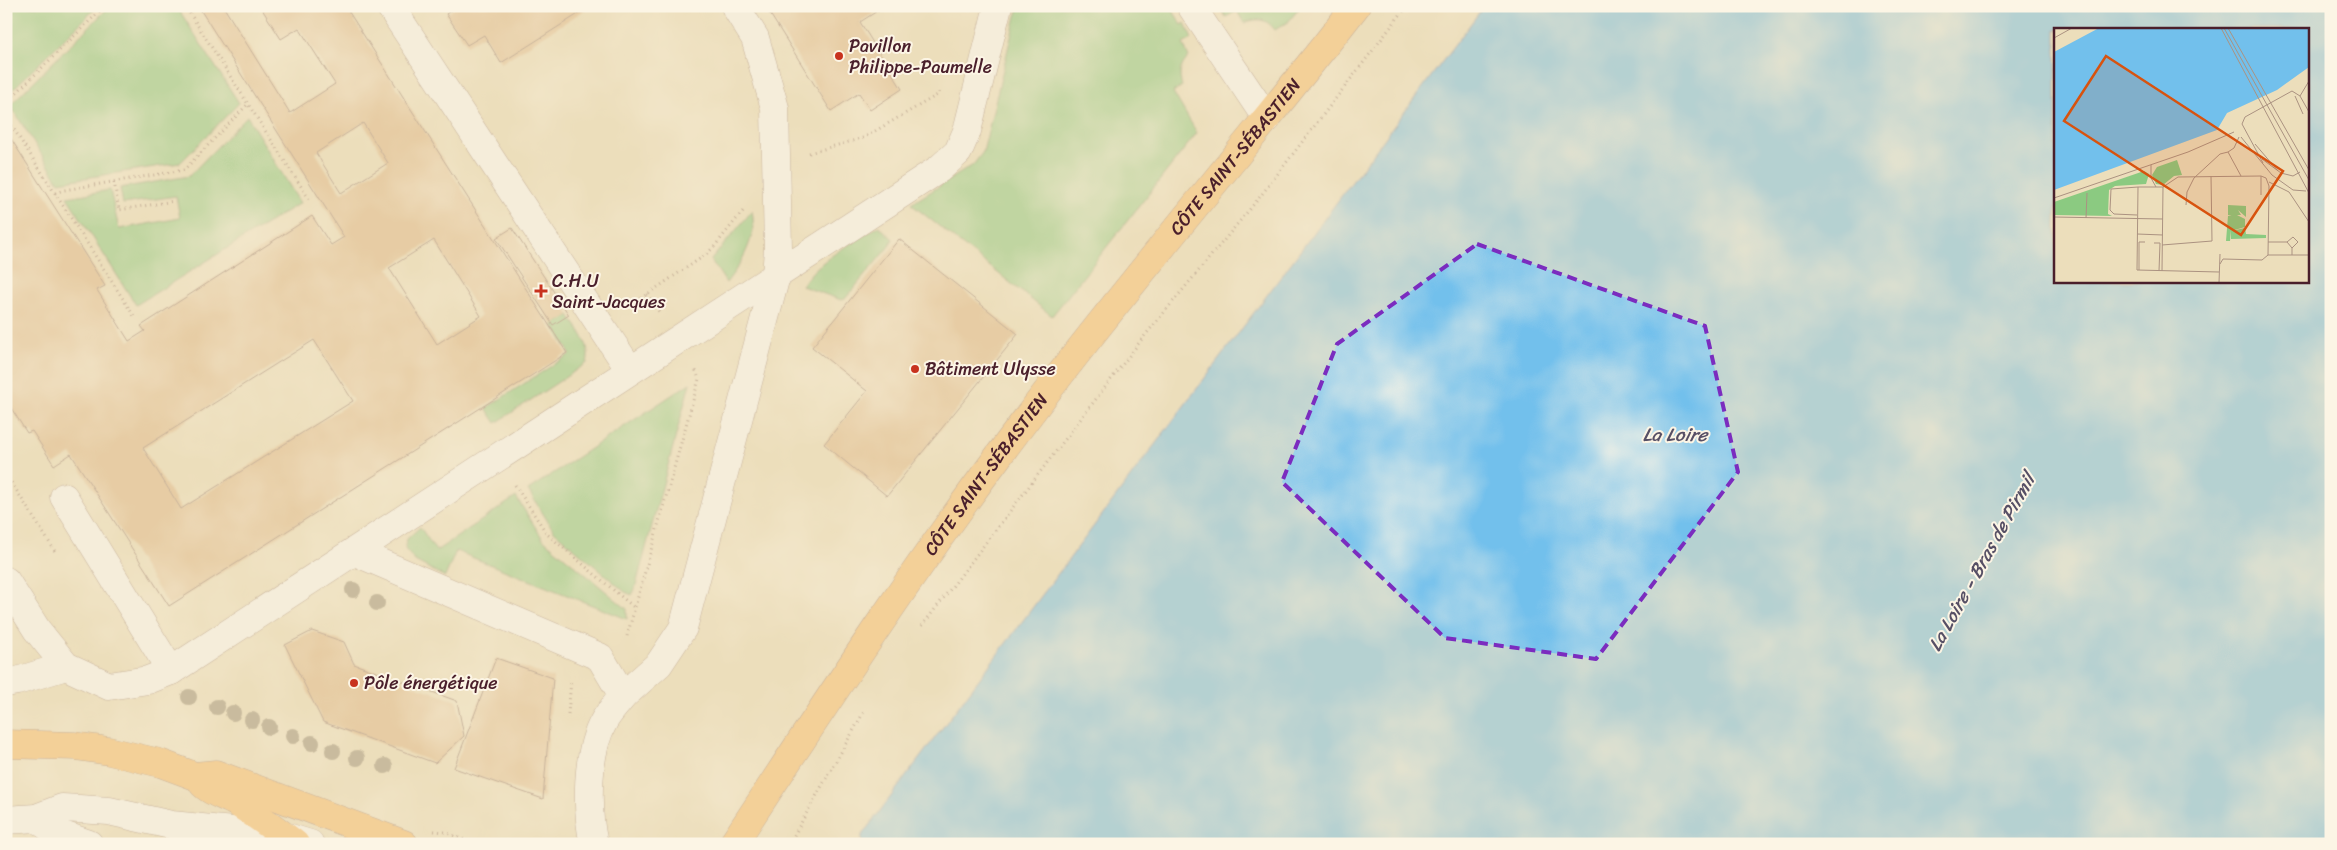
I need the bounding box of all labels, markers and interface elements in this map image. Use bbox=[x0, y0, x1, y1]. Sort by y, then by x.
inset map bbox=[2054, 28, 2310, 282]
place label: Pavillon Philippe-Paumelle bbox=[849, 30, 992, 83]
marker: Pavillon Philippe-Paumelle bbox=[833, 50, 845, 62]
street label: CÔTE SAINT-SÉBASTIEN bbox=[1161, 70, 1310, 243]
place label: C.H.U Saint-Jacques bbox=[552, 265, 666, 318]
marker: C.H.U Saint-Jacques bbox=[534, 284, 548, 298]
place label: Bâtiment Ulysse bbox=[925, 353, 1056, 385]
marker: Bâtiment Ulysse bbox=[909, 363, 921, 375]
street label: CÔTE SAINT-SÉBASTIEN bbox=[915, 385, 1057, 562]
water label: La Loire bbox=[1643, 418, 1709, 451]
water label: La Loire - Bras de Pirmil bbox=[1919, 463, 2046, 657]
place label: Pôle énergétique bbox=[364, 667, 498, 699]
marker: Pôle énergétique bbox=[348, 677, 360, 689]

